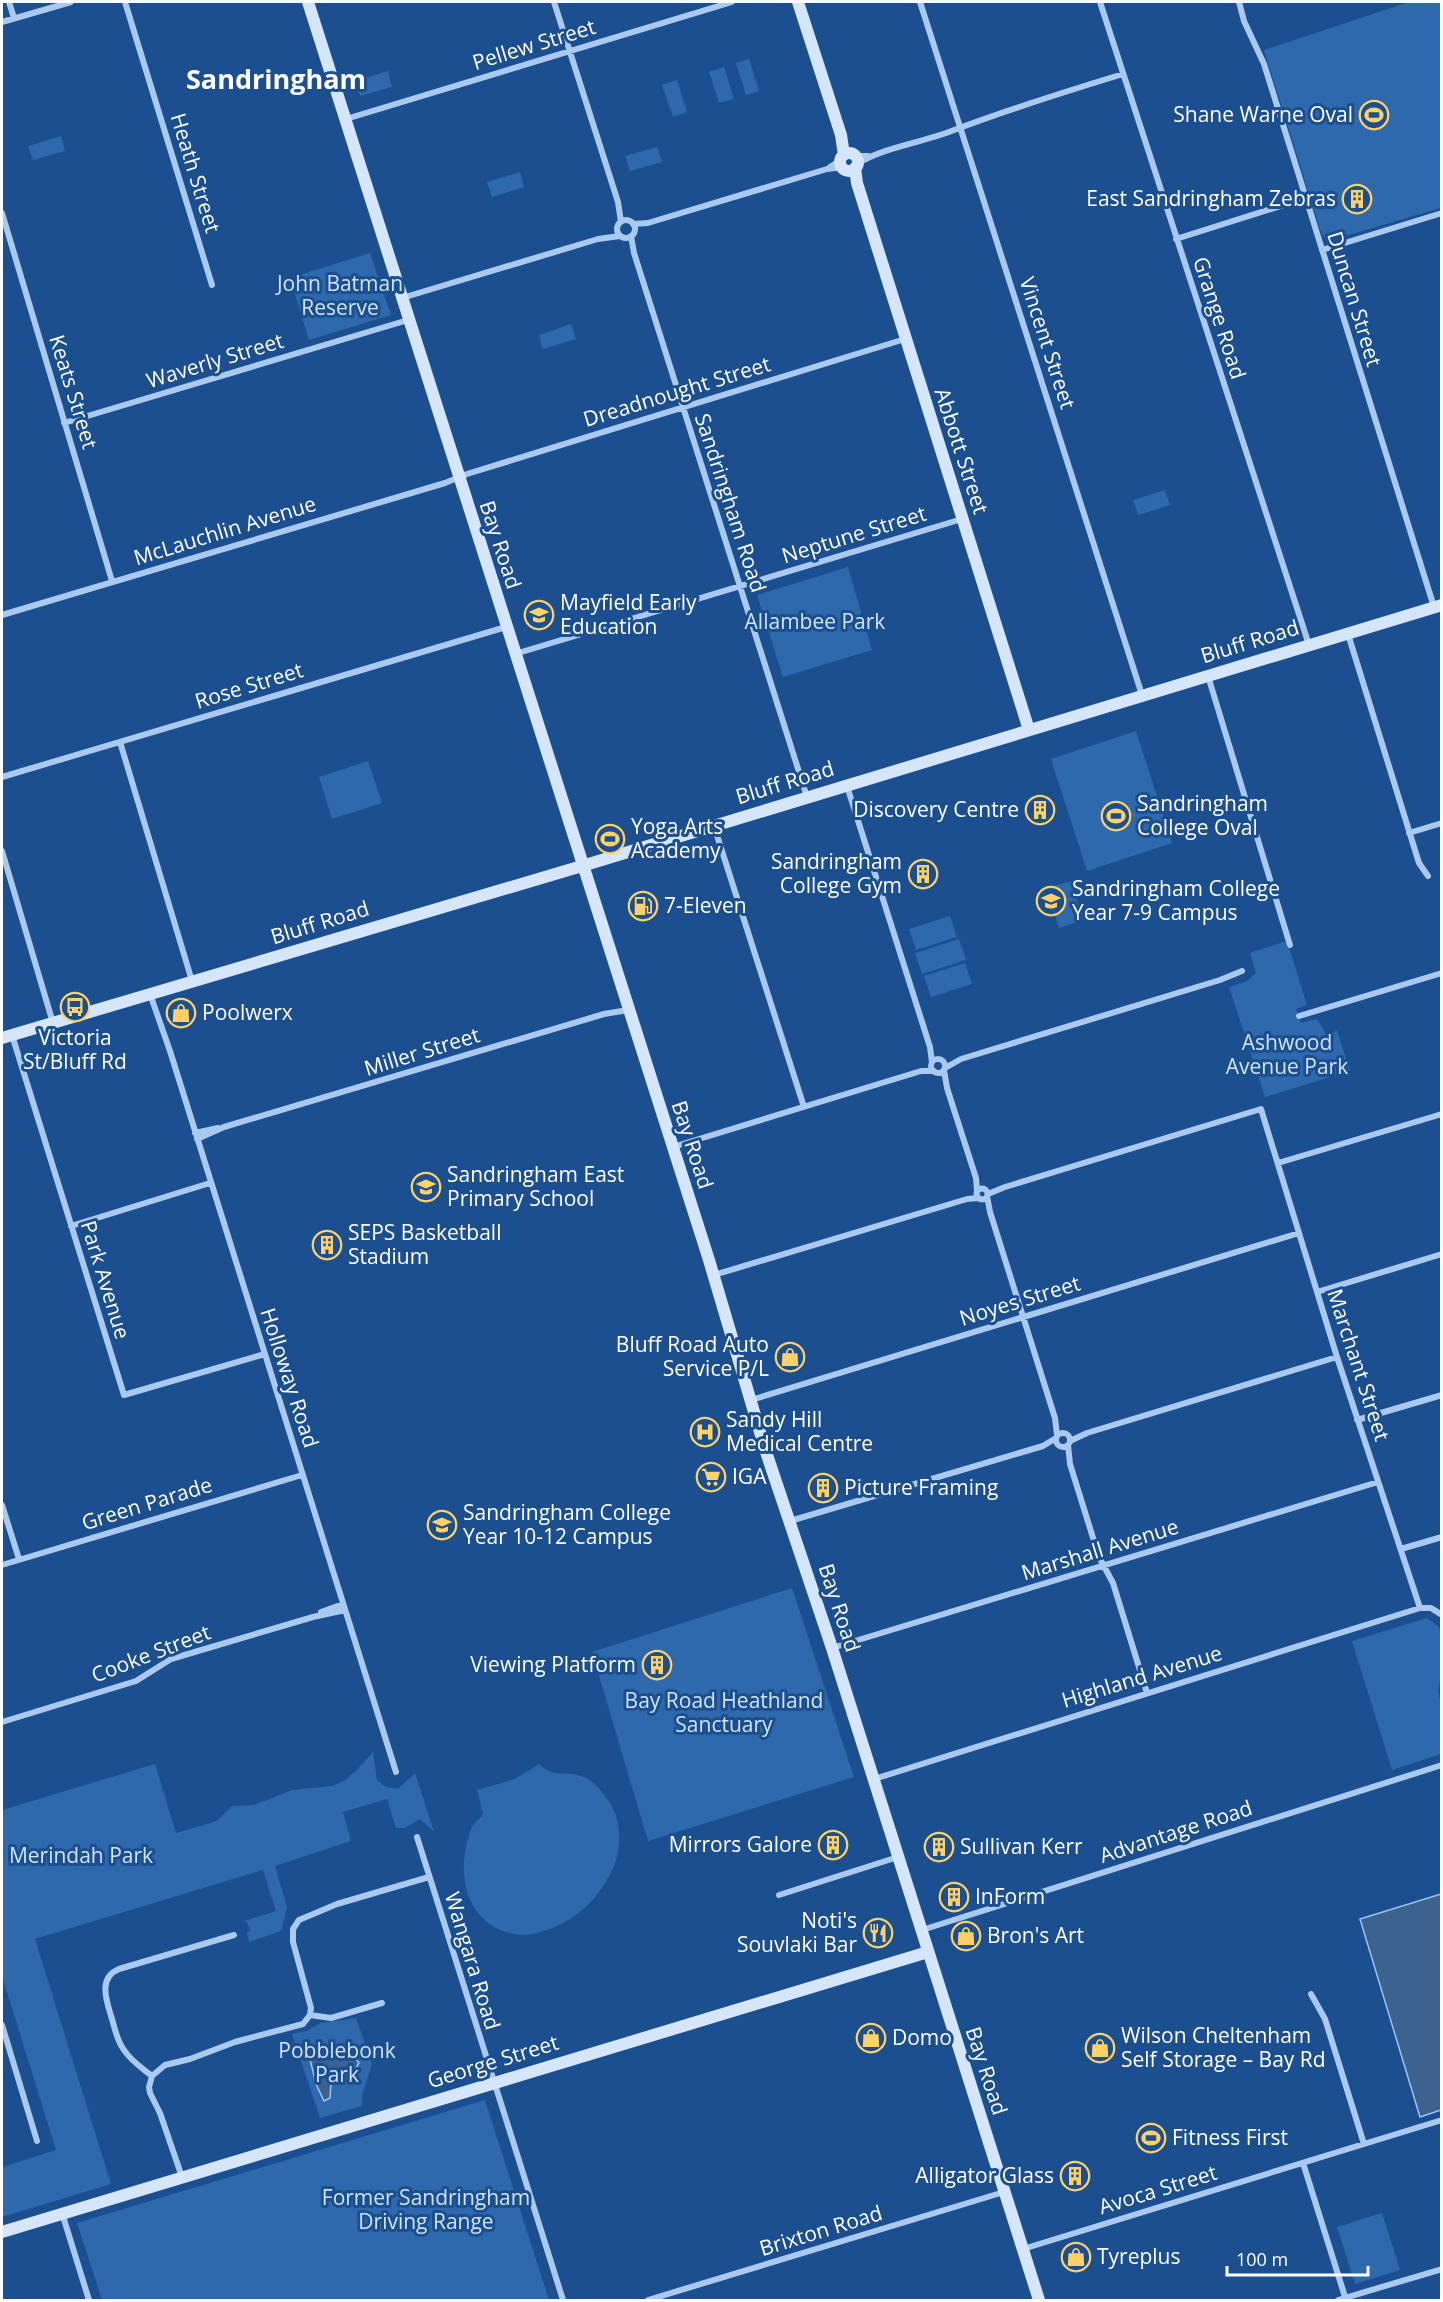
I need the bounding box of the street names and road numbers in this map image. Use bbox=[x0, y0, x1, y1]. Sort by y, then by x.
street label: Pellew Street bbox=[469, 12, 599, 76]
street label: Heath Street bbox=[165, 110, 227, 236]
street label: Duncan Street bbox=[1321, 228, 1389, 370]
street label: Grange Road bbox=[1187, 253, 1253, 382]
street label: Vincent Street bbox=[1013, 273, 1082, 412]
street label: Waverly Street bbox=[143, 326, 287, 394]
street label: Keats Street bbox=[43, 331, 105, 452]
street label: Dreadnought Street bbox=[580, 349, 774, 433]
street label: Abbott Street bbox=[928, 384, 995, 517]
street label: Sandringham Road bbox=[689, 410, 773, 596]
street label: McLauchlin Avenue bbox=[130, 489, 319, 571]
street label: Bay Road bbox=[474, 497, 528, 592]
street label: Neptune Street bbox=[778, 499, 929, 569]
street label: Bluff Road bbox=[1197, 613, 1302, 669]
street label: Rose Street bbox=[191, 655, 306, 715]
street label: Bluff Road bbox=[732, 754, 837, 810]
street label: Bluff Road bbox=[267, 894, 372, 950]
street label: Miller Street bbox=[361, 1020, 483, 1082]
street label: Bay Road bbox=[666, 1097, 720, 1192]
street label: Park Avenue bbox=[75, 1217, 137, 1342]
street label: Noyes Street bbox=[956, 1268, 1084, 1332]
street label: Marchant Street bbox=[1321, 1285, 1397, 1444]
street label: Holloway Road bbox=[254, 1304, 326, 1451]
street label: Green Parade bbox=[78, 1470, 215, 1536]
street label: Marshall Avenue bbox=[1018, 1512, 1182, 1586]
street label: Bay Road bbox=[813, 1560, 867, 1655]
street label: Cooke Street bbox=[87, 1618, 214, 1689]
street label: Highland Avenue bbox=[1058, 1638, 1225, 1714]
street label: Advantage Road bbox=[1096, 1793, 1256, 1869]
street label: Wangara Road bbox=[439, 1888, 507, 2033]
street label: Bay Road bbox=[960, 2023, 1014, 2118]
street label: George Street bbox=[424, 2028, 562, 2094]
street label: Avoca Street bbox=[1095, 2158, 1220, 2220]
street label: Brixton Road bbox=[756, 2198, 886, 2262]

